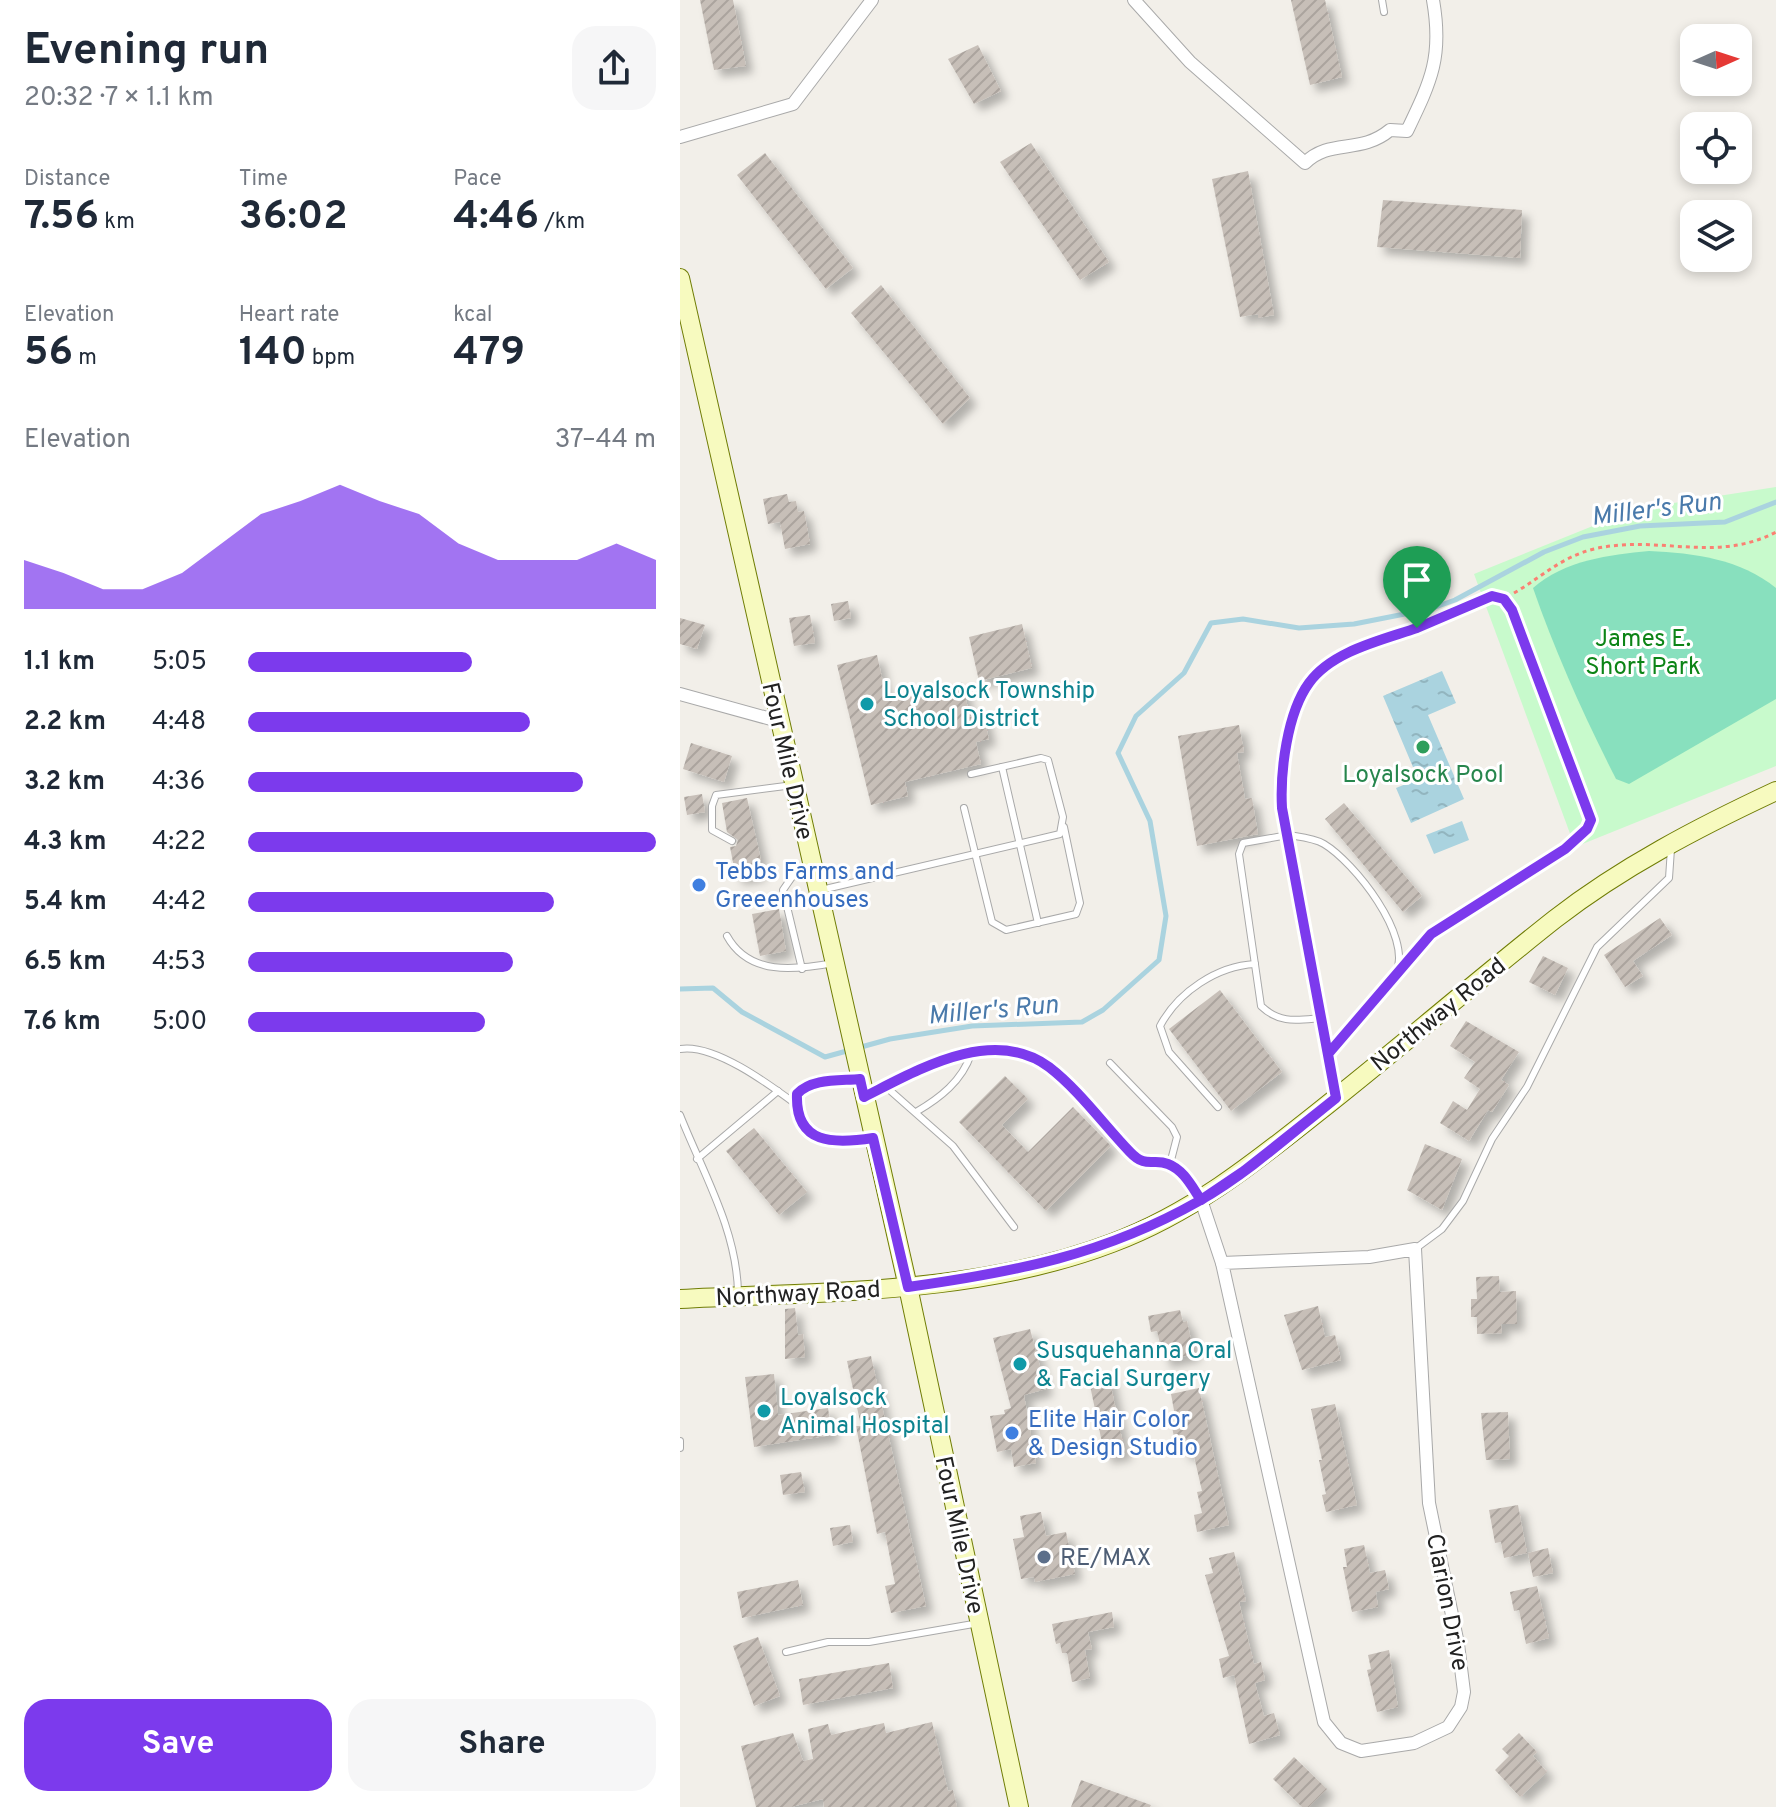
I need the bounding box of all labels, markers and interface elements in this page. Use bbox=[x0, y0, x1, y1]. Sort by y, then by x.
text: Evening run bbox=[24, 24, 269, 80]
north arrow bbox=[1680, 24, 1752, 96]
map controls bbox=[1680, 24, 1752, 272]
button: share bbox=[572, 26, 656, 110]
text: 20:32 · 7 × 1.1 km bbox=[24, 82, 213, 115]
button: locate bbox=[1680, 112, 1752, 184]
text: Distance bbox=[24, 166, 110, 193]
text: Time bbox=[239, 166, 288, 193]
text: Pace bbox=[453, 166, 502, 193]
text: 7.56 bbox=[24, 193, 99, 243]
text: 36:02 bbox=[239, 193, 348, 243]
text: 4:46 bbox=[453, 193, 539, 243]
button: layers bbox=[1680, 200, 1752, 272]
text: km bbox=[99, 209, 135, 236]
text: /km bbox=[539, 209, 585, 236]
text: Elevation bbox=[24, 302, 114, 329]
text: Heart rate bbox=[239, 302, 339, 329]
text: kcal bbox=[453, 302, 492, 329]
text: 56 bbox=[24, 329, 73, 379]
text: 140 bbox=[239, 329, 307, 379]
text: 479 bbox=[453, 329, 525, 379]
text: m bbox=[73, 345, 97, 372]
text: bpm bbox=[307, 345, 355, 372]
text: Elevation bbox=[24, 424, 131, 457]
text: 37–44 m bbox=[555, 424, 656, 457]
water label: Miller's Run bbox=[1589, 486, 1723, 535]
pin bbox=[1383, 546, 1451, 628]
icon: arrive bbox=[1395, 558, 1439, 602]
park label: James E. Short Park bbox=[1585, 625, 1701, 683]
text: 1.1 km bbox=[24, 646, 95, 679]
text: 5:05 bbox=[152, 646, 207, 679]
place label: Loyalsock Township School District bbox=[883, 677, 1095, 735]
street label: Four Mile Drive bbox=[753, 680, 819, 843]
marker: Loyalsock Township School District bbox=[858, 695, 876, 713]
text: 2.2 km bbox=[24, 706, 106, 739]
text: 4:48 bbox=[152, 706, 206, 739]
marker: Loyalsock Pool bbox=[1414, 738, 1432, 756]
place label: Loyalsock Pool bbox=[1342, 761, 1504, 791]
text: 3.2 km bbox=[24, 766, 105, 799]
text: 4:36 bbox=[152, 766, 205, 799]
text: 4.3 km bbox=[24, 826, 106, 859]
text: 4:22 bbox=[152, 826, 206, 859]
place label: Tebbs Farms and Greeenhouses bbox=[715, 858, 895, 916]
marker: Tebbs Farms and Greeenhouses bbox=[690, 876, 708, 894]
text: 5.4 km bbox=[24, 886, 107, 919]
text: 4:42 bbox=[152, 886, 206, 919]
text: 6.5 km bbox=[24, 946, 106, 979]
text: 4:53 bbox=[152, 946, 206, 979]
street label: Northway Road bbox=[1366, 952, 1513, 1079]
water label: Miller's Run bbox=[927, 989, 1060, 1034]
text: 7.6 km bbox=[24, 1006, 101, 1039]
text: 5:00 bbox=[152, 1006, 207, 1039]
street label: Northway Road bbox=[715, 1276, 881, 1314]
place label: Susquehanna Oral & Facial Surgery bbox=[1036, 1337, 1232, 1395]
marker: Susquehanna Oral & Facial Surgery bbox=[1011, 1355, 1029, 1373]
place label: Loyalsock Animal Hospital bbox=[780, 1384, 950, 1442]
marker: Loyalsock Animal Hospital bbox=[755, 1402, 773, 1420]
place label: Elite Hair Color & Design Studio bbox=[1028, 1406, 1198, 1464]
marker: Elite Hair Color & Design Studio bbox=[1003, 1424, 1021, 1442]
street label: Four Mile Drive bbox=[927, 1454, 989, 1617]
street label: Clarion Drive bbox=[1418, 1531, 1474, 1674]
place label: RE/MAX bbox=[1060, 1544, 1151, 1574]
marker: RE/MAX bbox=[1035, 1548, 1053, 1566]
button: Save bbox=[24, 1699, 332, 1791]
button: Share bbox=[348, 1699, 656, 1791]

